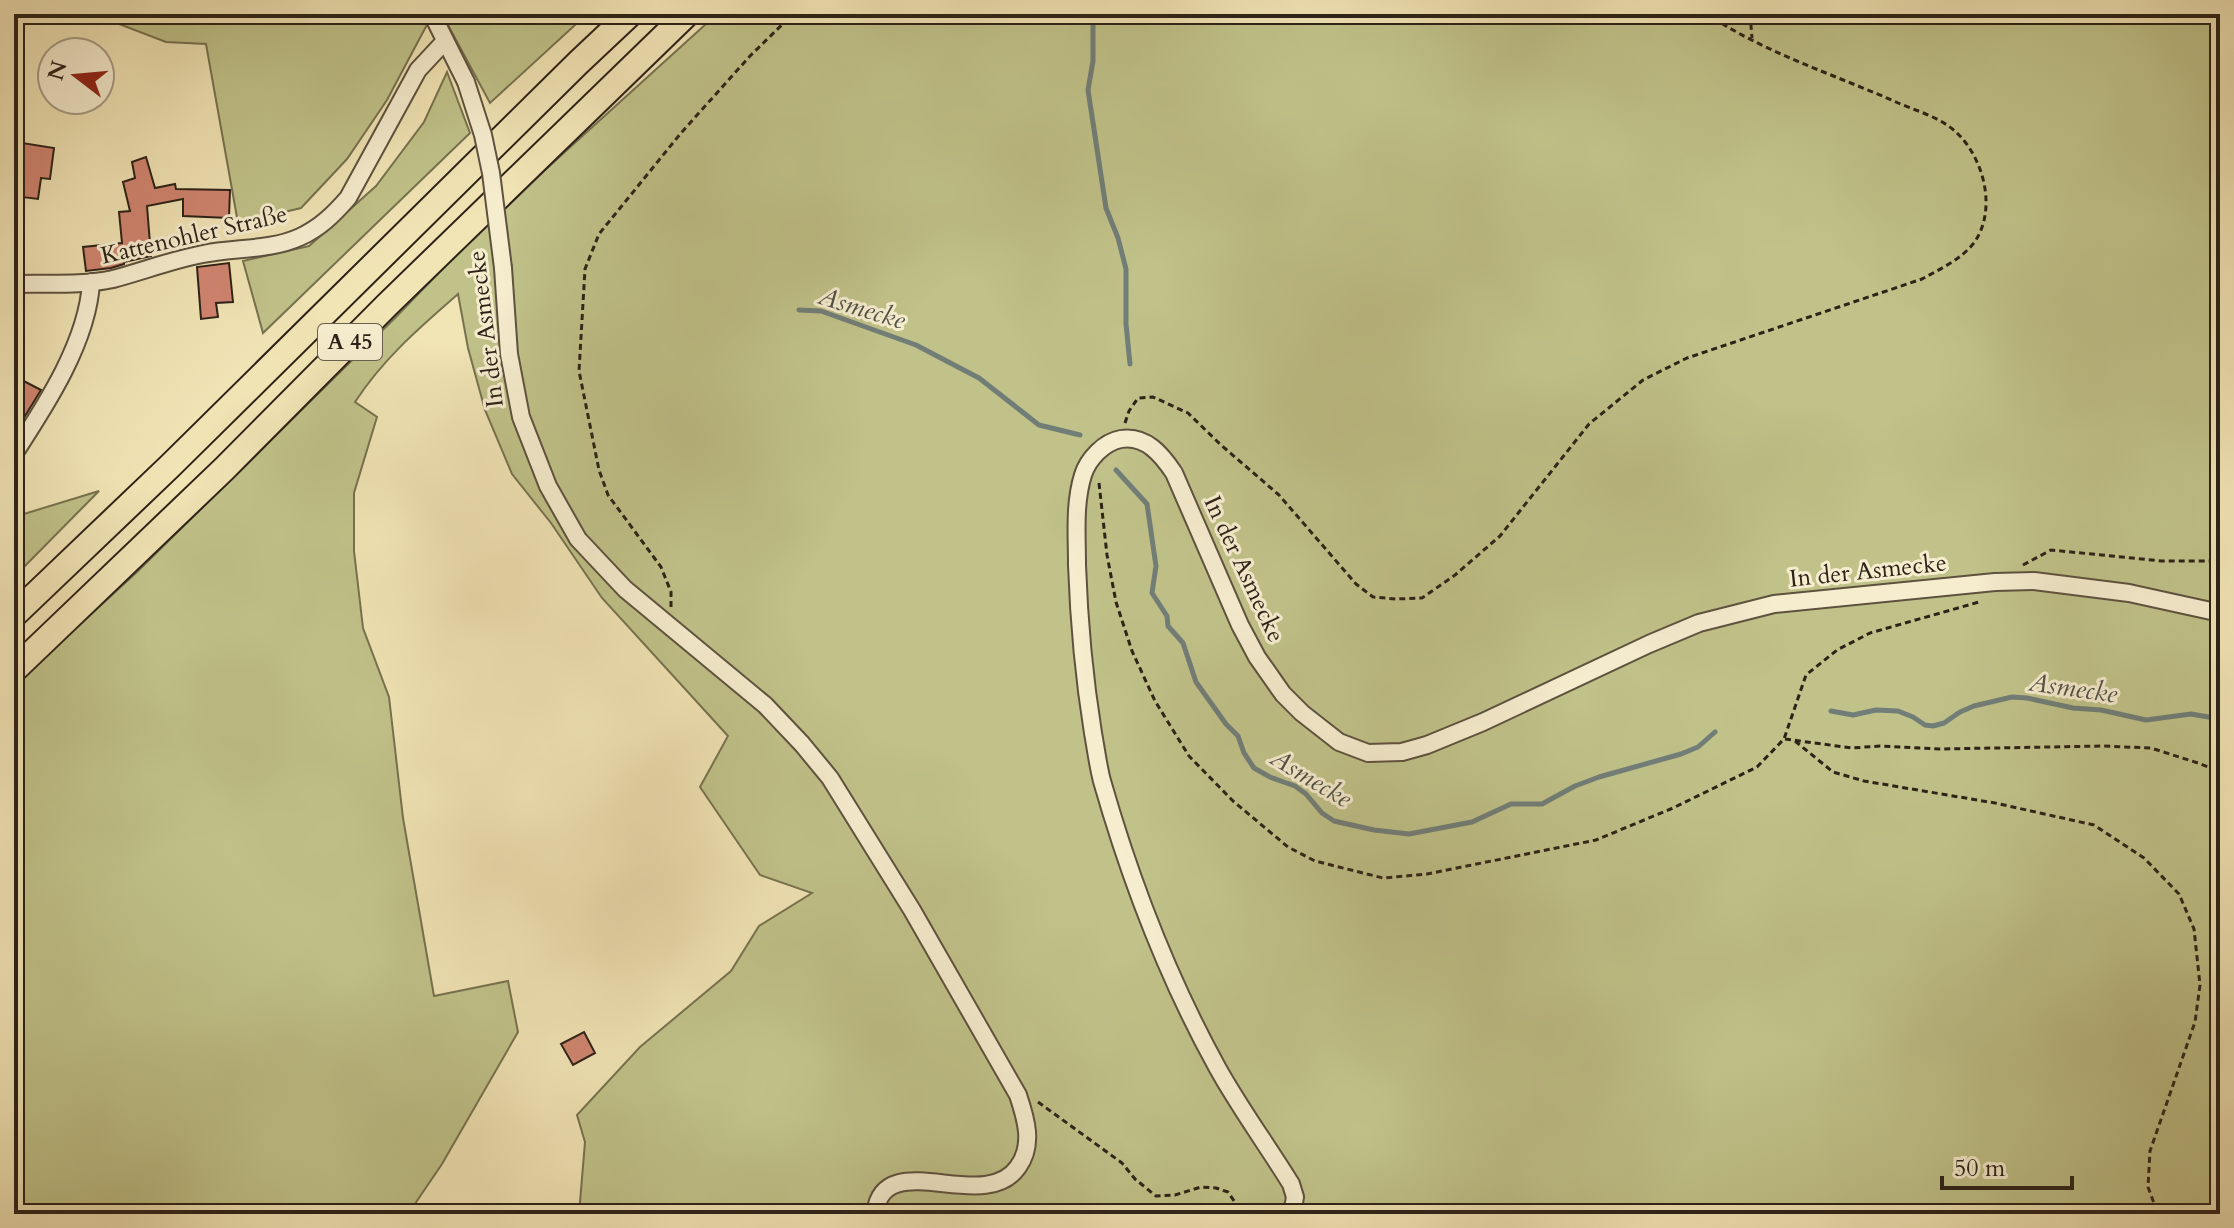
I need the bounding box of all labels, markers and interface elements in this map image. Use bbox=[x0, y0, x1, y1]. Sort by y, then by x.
north arrow bbox=[36, 36, 116, 116]
text: N bbox=[41, 57, 75, 84]
street label: Kattenohler Straße bbox=[98, 198, 290, 272]
street label: In der Asmecke bbox=[460, 249, 512, 409]
water label: Asmecke bbox=[813, 278, 911, 338]
road number: A 45 bbox=[318, 324, 382, 360]
street label: In der Asmecke bbox=[1196, 490, 1292, 648]
street label: In der Asmecke bbox=[1788, 546, 1948, 596]
water label: Asmecke bbox=[2025, 664, 2121, 712]
water label: Asmecke bbox=[1263, 740, 1359, 816]
scale bar bbox=[1942, 1140, 2072, 1190]
text: 50 m bbox=[1954, 1152, 2006, 1185]

